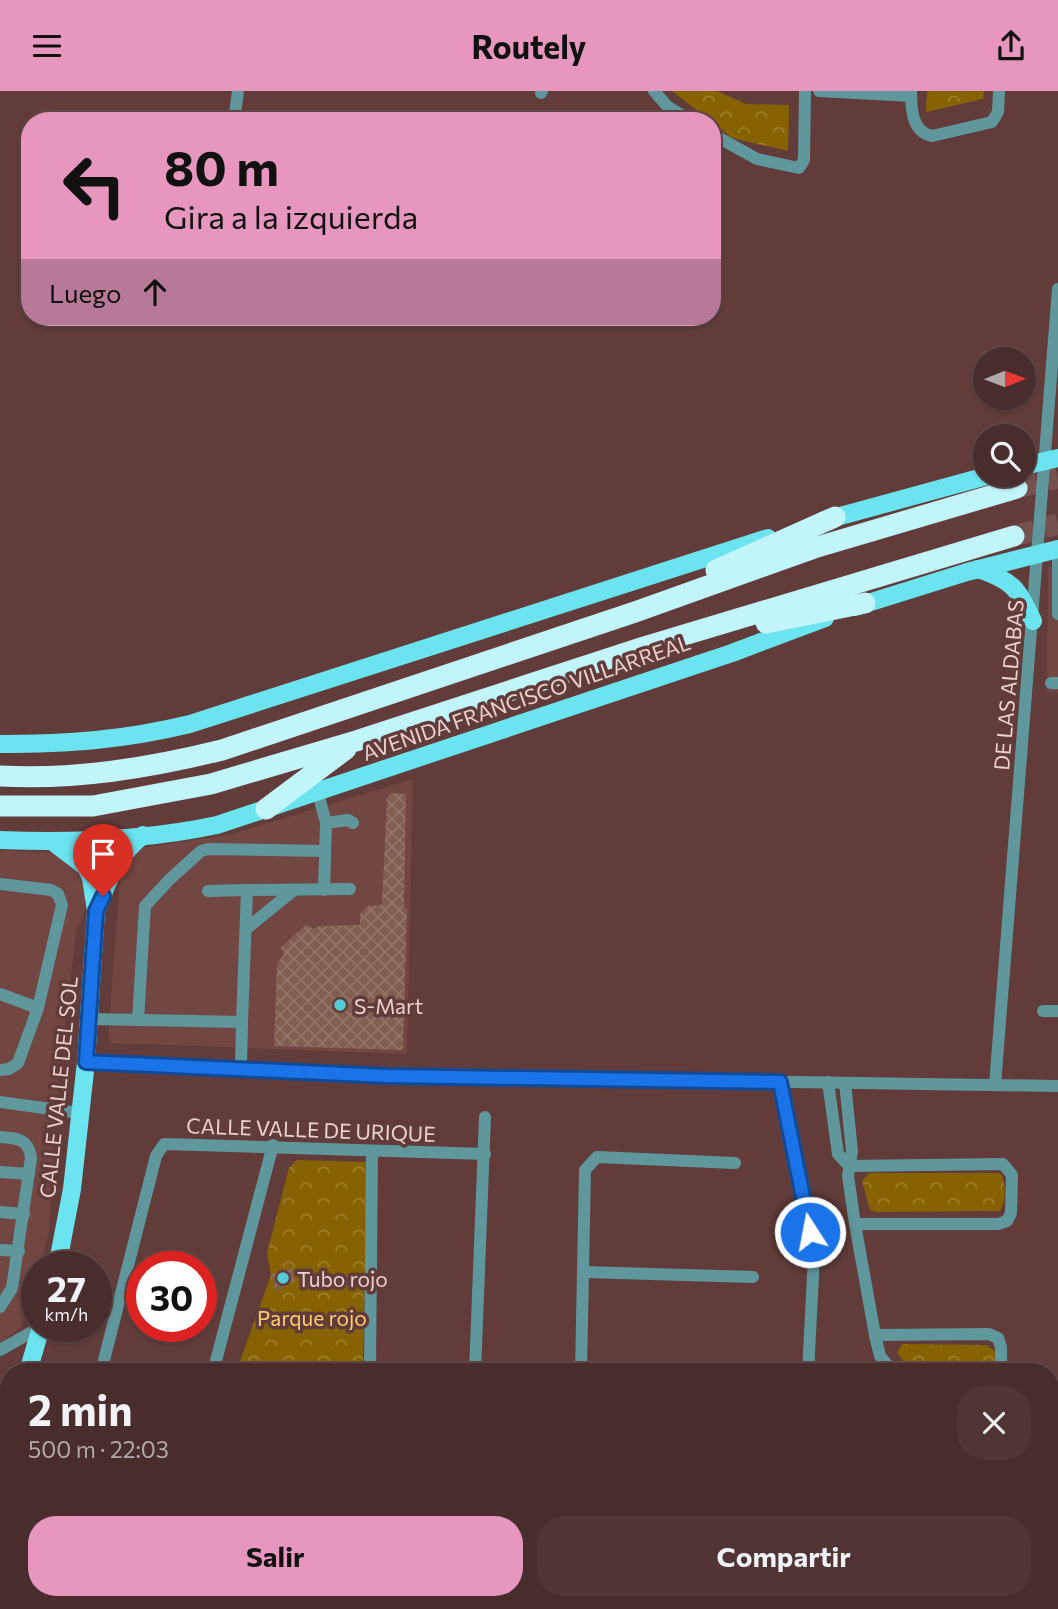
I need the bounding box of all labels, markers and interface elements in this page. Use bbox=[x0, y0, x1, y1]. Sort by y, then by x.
text: Routely bbox=[472, 26, 586, 66]
icon: menu bbox=[28, 27, 66, 65]
icon: share bbox=[992, 27, 1030, 65]
text: 80 m bbox=[164, 136, 279, 196]
icon: left bbox=[49, 140, 140, 231]
text: Gira a la izquierda bbox=[164, 196, 418, 236]
icon: ahead bbox=[136, 273, 174, 311]
text: Luego bbox=[49, 277, 122, 308]
north arrow bbox=[973, 347, 1036, 409]
map controls bbox=[973, 347, 1036, 487]
button: search bbox=[973, 424, 1036, 487]
street label: DE LAS ALDABAS bbox=[988, 599, 1028, 771]
street label: AVENIDA FRANCISCO VILLARREAL bbox=[359, 629, 693, 765]
pin bbox=[73, 824, 133, 896]
icon: arrive bbox=[84, 835, 122, 873]
street label: CALLE VALLE DEL SOL bbox=[34, 975, 82, 1199]
place label: S-Mart bbox=[354, 993, 423, 1018]
marker: S-Mart bbox=[332, 997, 348, 1013]
street label: CALLE VALLE DE URIQUE bbox=[186, 1112, 436, 1146]
position arrow bbox=[773, 1195, 847, 1269]
speed limit sign: 30 bbox=[126, 1251, 217, 1342]
text: 27 bbox=[47, 1266, 86, 1309]
place label: Tubo rojo bbox=[297, 1266, 388, 1291]
marker: Tubo rojo bbox=[275, 1270, 291, 1286]
text: km/h bbox=[45, 1303, 88, 1325]
park label: Parque rojo bbox=[257, 1305, 367, 1330]
text: 2 min bbox=[28, 1383, 133, 1435]
button: close bbox=[957, 1386, 1031, 1460]
text: 500 m · 22:03 bbox=[28, 1435, 169, 1463]
button: Salir bbox=[28, 1516, 523, 1596]
button: Compartir bbox=[537, 1516, 1031, 1596]

